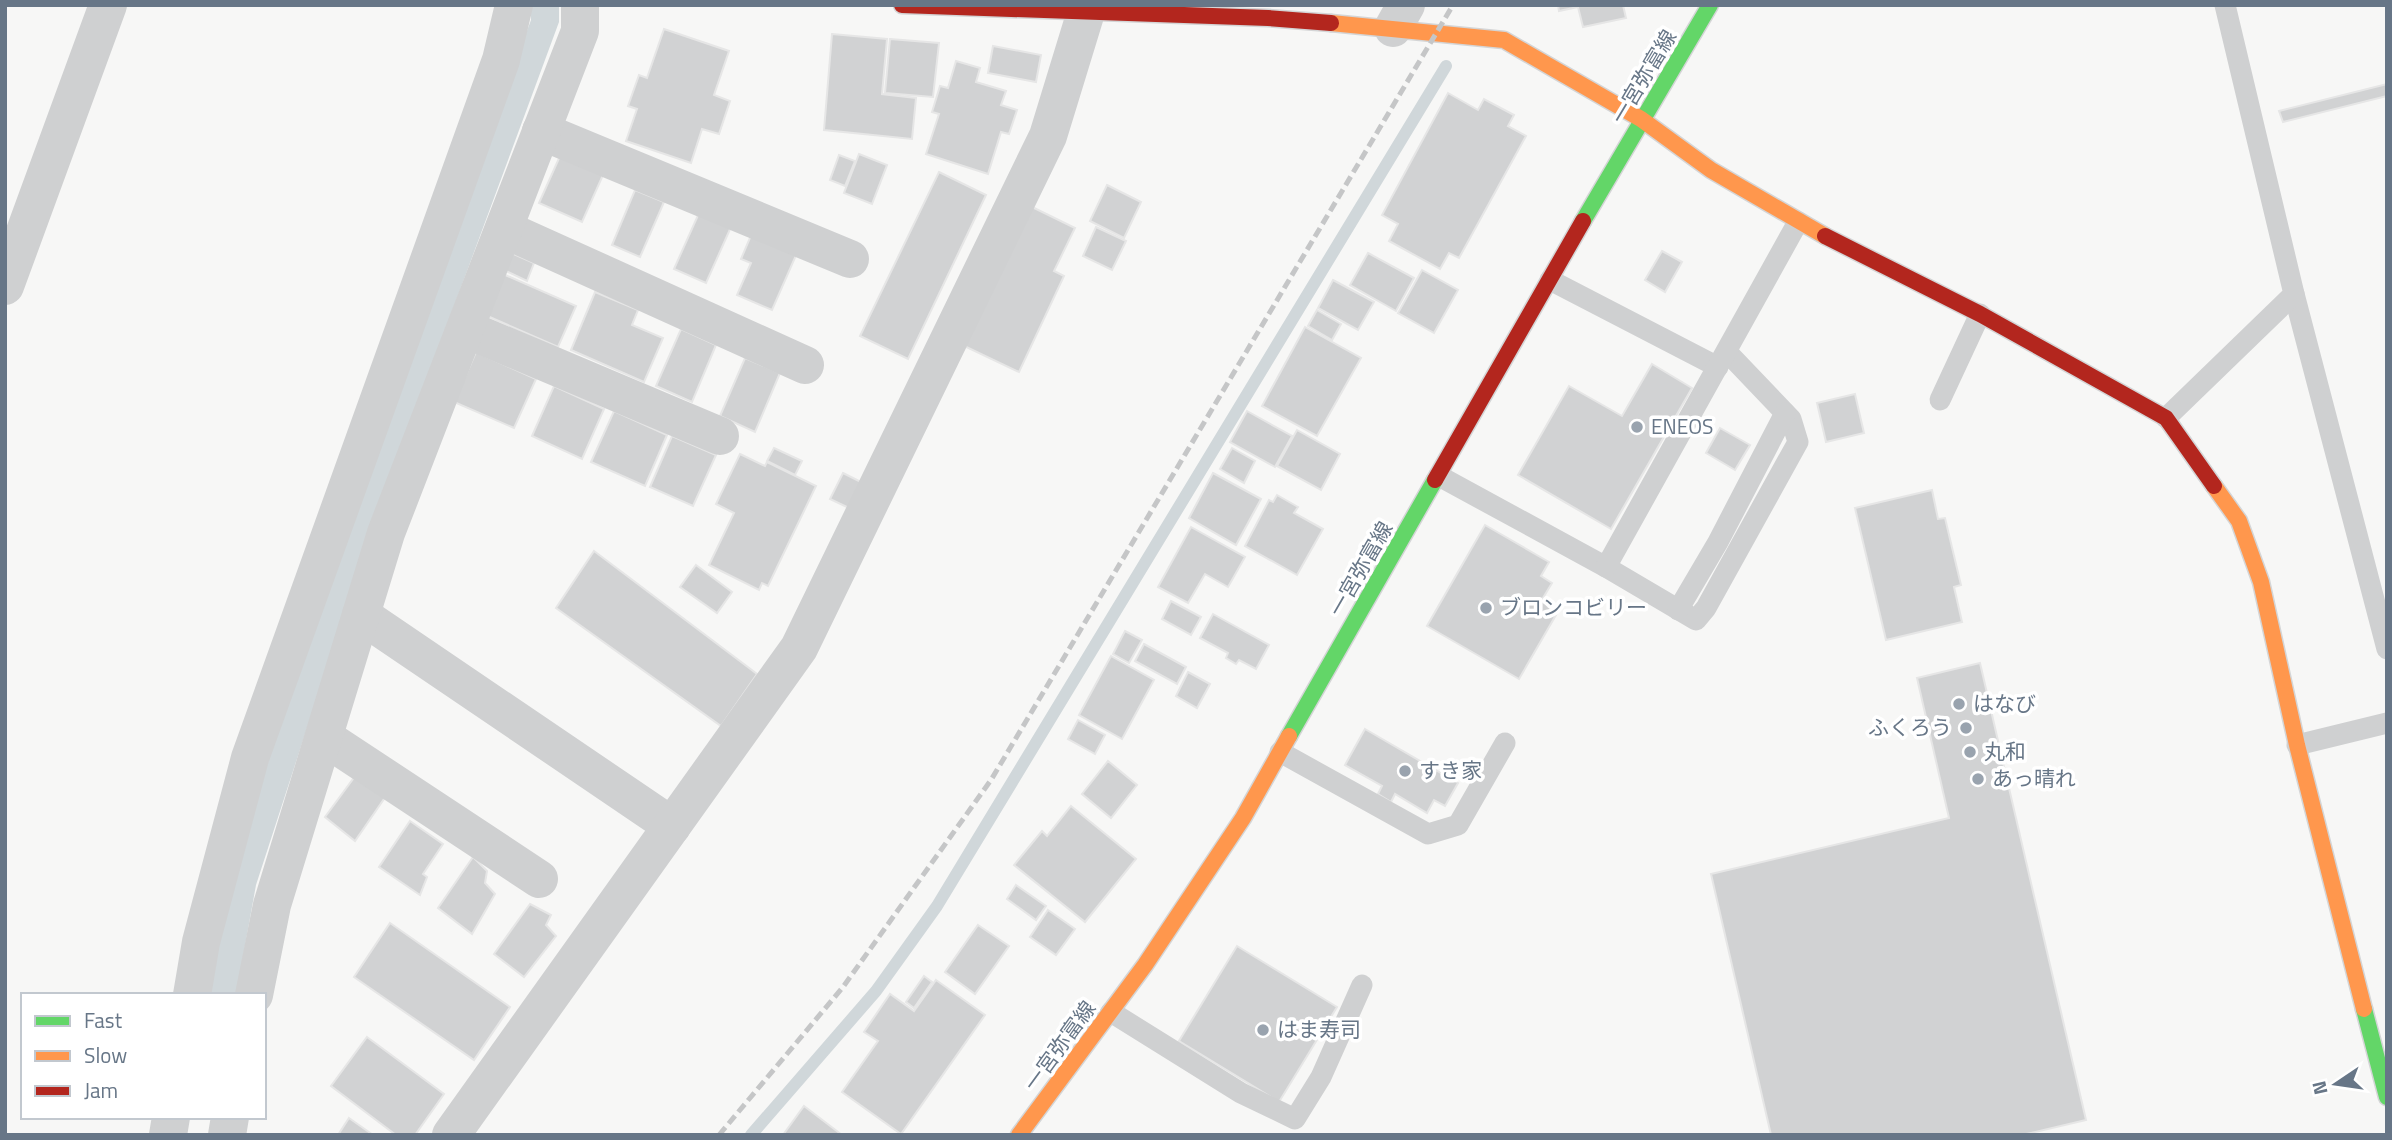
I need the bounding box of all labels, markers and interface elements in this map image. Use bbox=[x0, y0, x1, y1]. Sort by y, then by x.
street label: 一宮弥富線 bbox=[1602, 23, 1684, 130]
place label: ENEOS bbox=[1651, 410, 1714, 442]
marker: ENEOS bbox=[1629, 419, 1645, 435]
street label: 一宮弥富線 bbox=[1320, 515, 1400, 622]
place label: ブロンコビリー bbox=[1500, 591, 1647, 623]
marker: ブロンコビリー bbox=[1478, 600, 1494, 616]
place label: はなび bbox=[1973, 687, 2036, 719]
marker: はなび bbox=[1951, 696, 1967, 712]
place label: ふくろう bbox=[1868, 711, 1952, 743]
marker: ふくろう bbox=[1958, 720, 1974, 736]
place label: 丸和 bbox=[1984, 735, 2026, 767]
marker: 丸和 bbox=[1962, 744, 1978, 760]
place label: すき家 bbox=[1419, 754, 1482, 786]
place label: あっ晴れ bbox=[1992, 762, 2076, 794]
marker: すき家 bbox=[1397, 763, 1413, 779]
marker: あっ晴れ bbox=[1970, 771, 1986, 787]
legend bbox=[21, 993, 266, 1119]
street label: 一宮弥富線 bbox=[1015, 994, 1103, 1097]
text: Fast bbox=[84, 1004, 123, 1036]
place label: はま寿司 bbox=[1277, 1013, 1361, 1045]
marker: はま寿司 bbox=[1255, 1022, 1271, 1038]
text: Slow bbox=[84, 1039, 127, 1071]
north arrow bbox=[2301, 1049, 2371, 1119]
text: Jam bbox=[84, 1074, 118, 1106]
text: N bbox=[2303, 1078, 2335, 1098]

